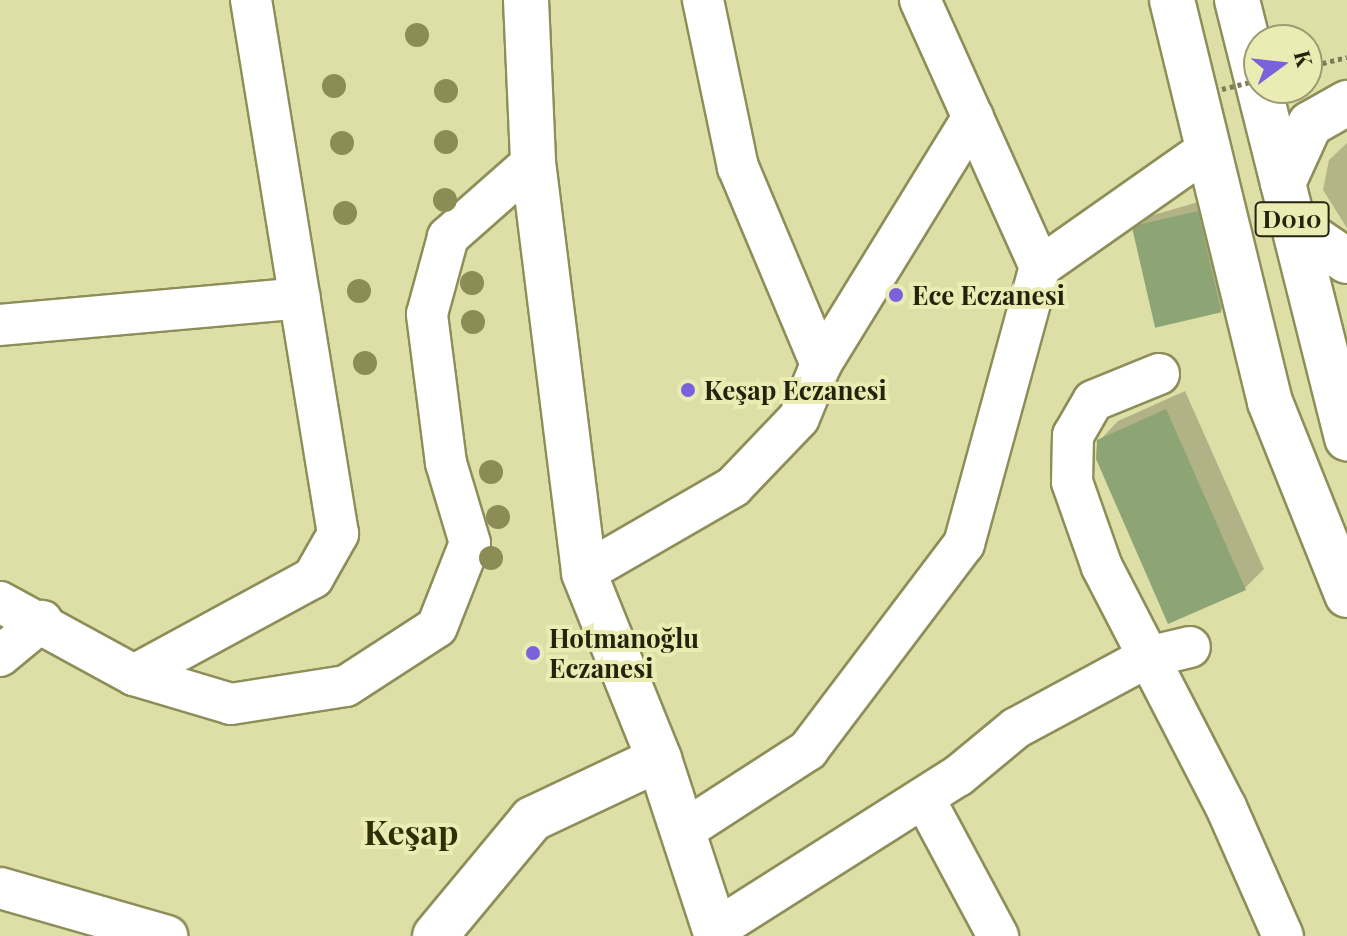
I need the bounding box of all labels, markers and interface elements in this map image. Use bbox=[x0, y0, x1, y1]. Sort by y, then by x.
north arrow bbox=[1243, 24, 1323, 104]
text: K bbox=[1288, 47, 1321, 70]
road number: D010 bbox=[1254, 199, 1330, 239]
place label: Ece Eczanesi bbox=[912, 279, 1065, 311]
marker: Ece Eczanesi bbox=[887, 286, 905, 304]
place label: Keşap Eczanesi bbox=[704, 374, 887, 406]
marker: Keşap Eczanesi bbox=[679, 381, 697, 399]
place label: Hotmanoğlu Eczanesi bbox=[549, 622, 699, 684]
marker: Hotmanoğlu Eczanesi bbox=[524, 644, 542, 662]
district label: Keşap bbox=[364, 812, 458, 852]

